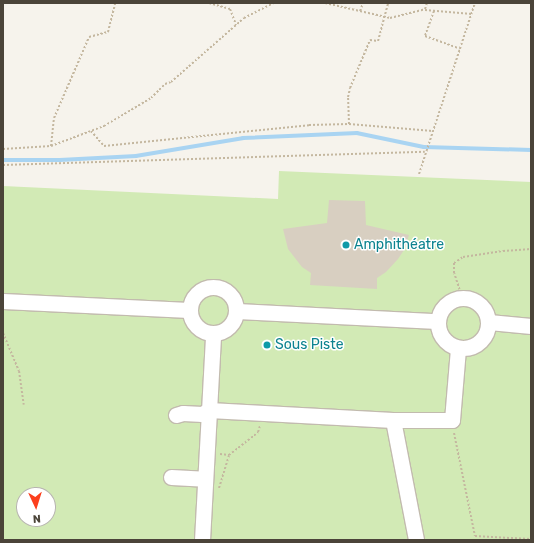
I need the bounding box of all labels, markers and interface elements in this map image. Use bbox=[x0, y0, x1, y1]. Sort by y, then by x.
place label: Amphithéatre bbox=[354, 237, 444, 253]
marker: Amphithéatre bbox=[341, 240, 351, 250]
place label: Sous Piste bbox=[275, 337, 344, 353]
marker: Sous Piste bbox=[262, 340, 272, 350]
north arrow bbox=[16, 487, 56, 527]
text: N bbox=[32, 512, 41, 525]

